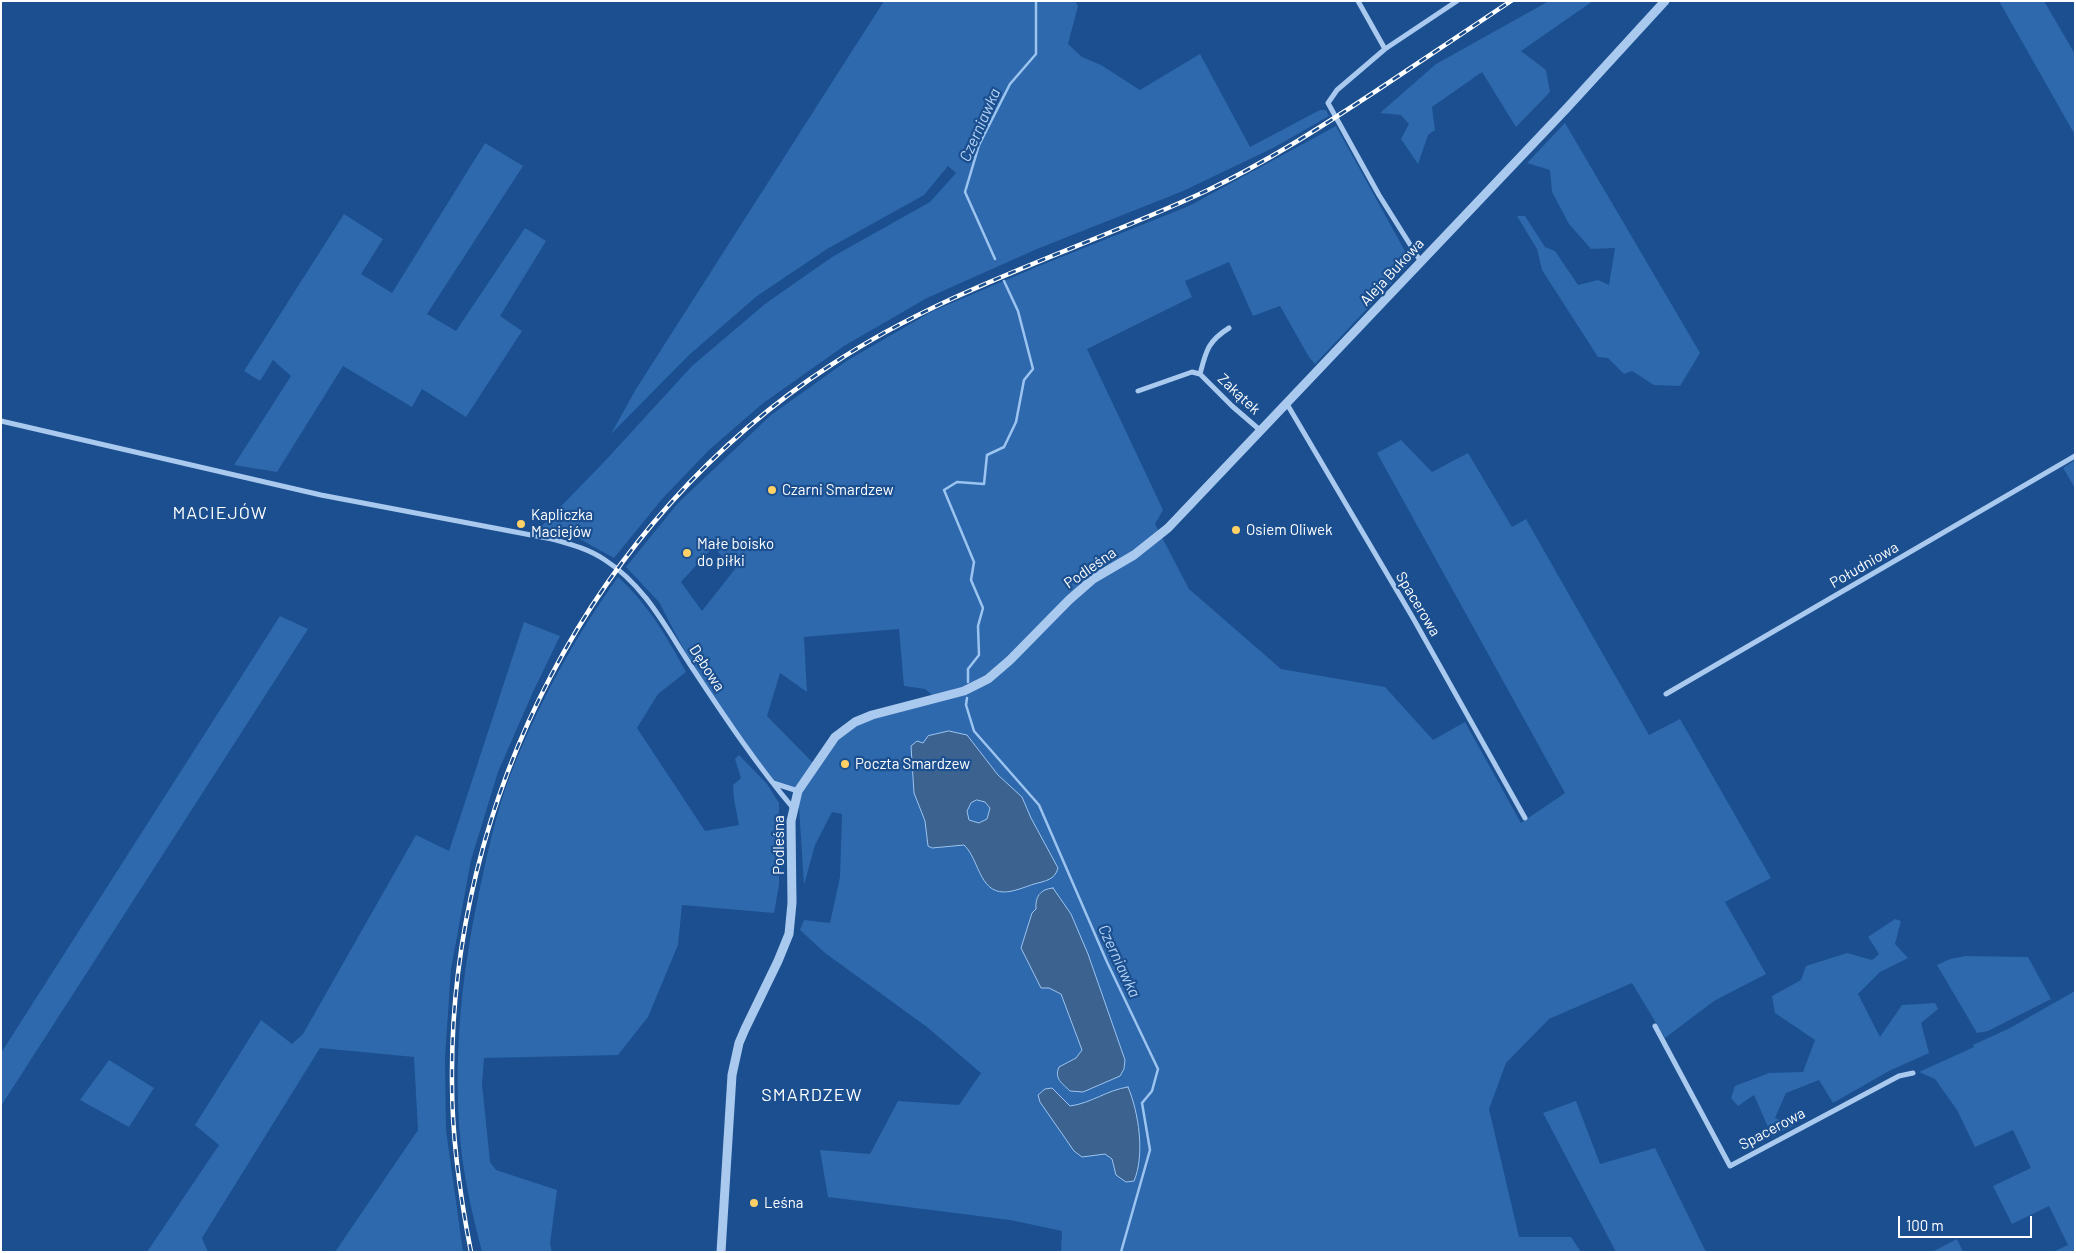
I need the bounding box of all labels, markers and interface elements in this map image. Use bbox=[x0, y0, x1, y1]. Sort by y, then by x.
water label: Czerniawka bbox=[955, 85, 1005, 165]
street label: Aleja Bukowa bbox=[1356, 235, 1428, 309]
street label: Zakątek bbox=[1214, 370, 1264, 418]
place label: Czarni Smardzew bbox=[782, 481, 894, 499]
marker: Czarni Smardzew bbox=[766, 484, 778, 496]
district label: MACIEJÓW bbox=[171, 502, 269, 524]
place label: Kapliczka Maciejów bbox=[531, 506, 593, 541]
marker: Kapliczka Maciejów bbox=[515, 518, 527, 530]
place label: Osiem Oliwek bbox=[1246, 521, 1332, 539]
marker: Osiem Oliwek bbox=[1230, 524, 1242, 536]
place label: Małe boisko do piłki bbox=[697, 535, 774, 570]
street label: Południowa bbox=[1826, 538, 1902, 592]
street label: Podleśna bbox=[1061, 544, 1119, 592]
marker: Małe boisko do piłki bbox=[681, 547, 693, 559]
street label: Spacerowa bbox=[1392, 568, 1444, 640]
street label: Dębowa bbox=[685, 641, 729, 695]
place label: Poczta Smardzew bbox=[855, 755, 970, 773]
marker: Poczta Smardzew bbox=[839, 758, 851, 770]
street label: Podleśna bbox=[770, 815, 788, 875]
water label: Czerniawka bbox=[1094, 921, 1144, 1001]
district label: SMARDZEW bbox=[760, 1084, 864, 1106]
street label: Spacerowa bbox=[1736, 1104, 1808, 1154]
place label: Leśna bbox=[764, 1194, 803, 1212]
marker: Leśna bbox=[748, 1197, 760, 1209]
scale bar bbox=[1901, 1206, 2035, 1238]
text: 100 m bbox=[1906, 1216, 1944, 1234]

